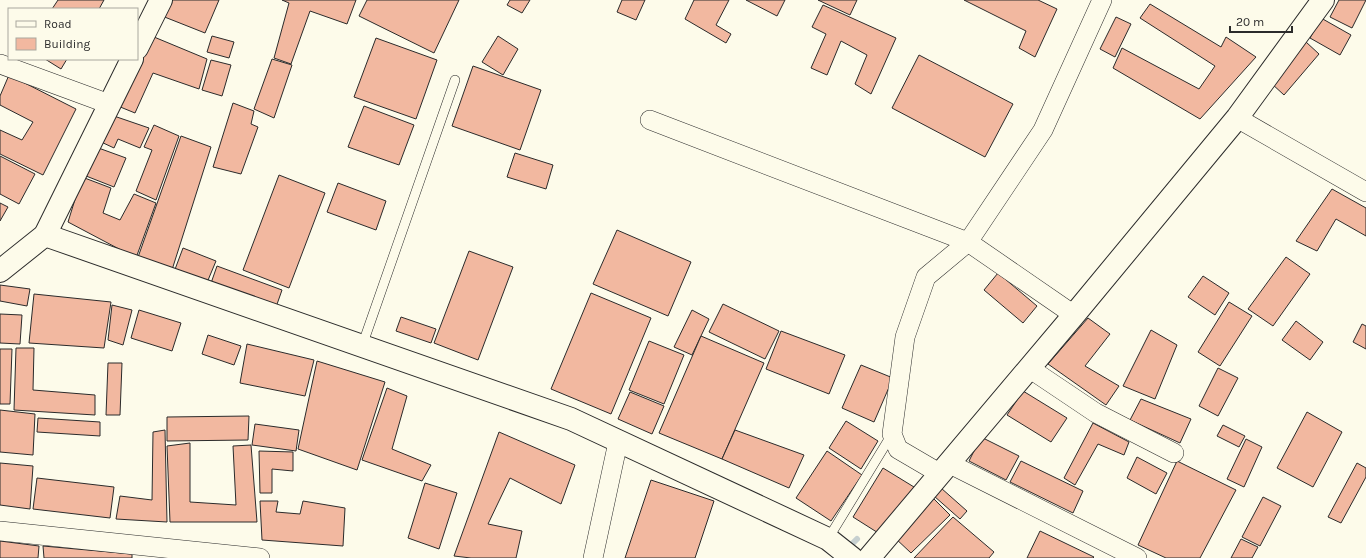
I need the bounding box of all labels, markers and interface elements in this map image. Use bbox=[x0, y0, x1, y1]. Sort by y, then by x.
legend bbox=[8, 8, 138, 60]
scale bar bbox=[1230, 8, 1292, 34]
text: 20 m bbox=[1236, 15, 1264, 29]
text: Road bbox=[44, 17, 72, 31]
text: Building bbox=[44, 37, 91, 51]

